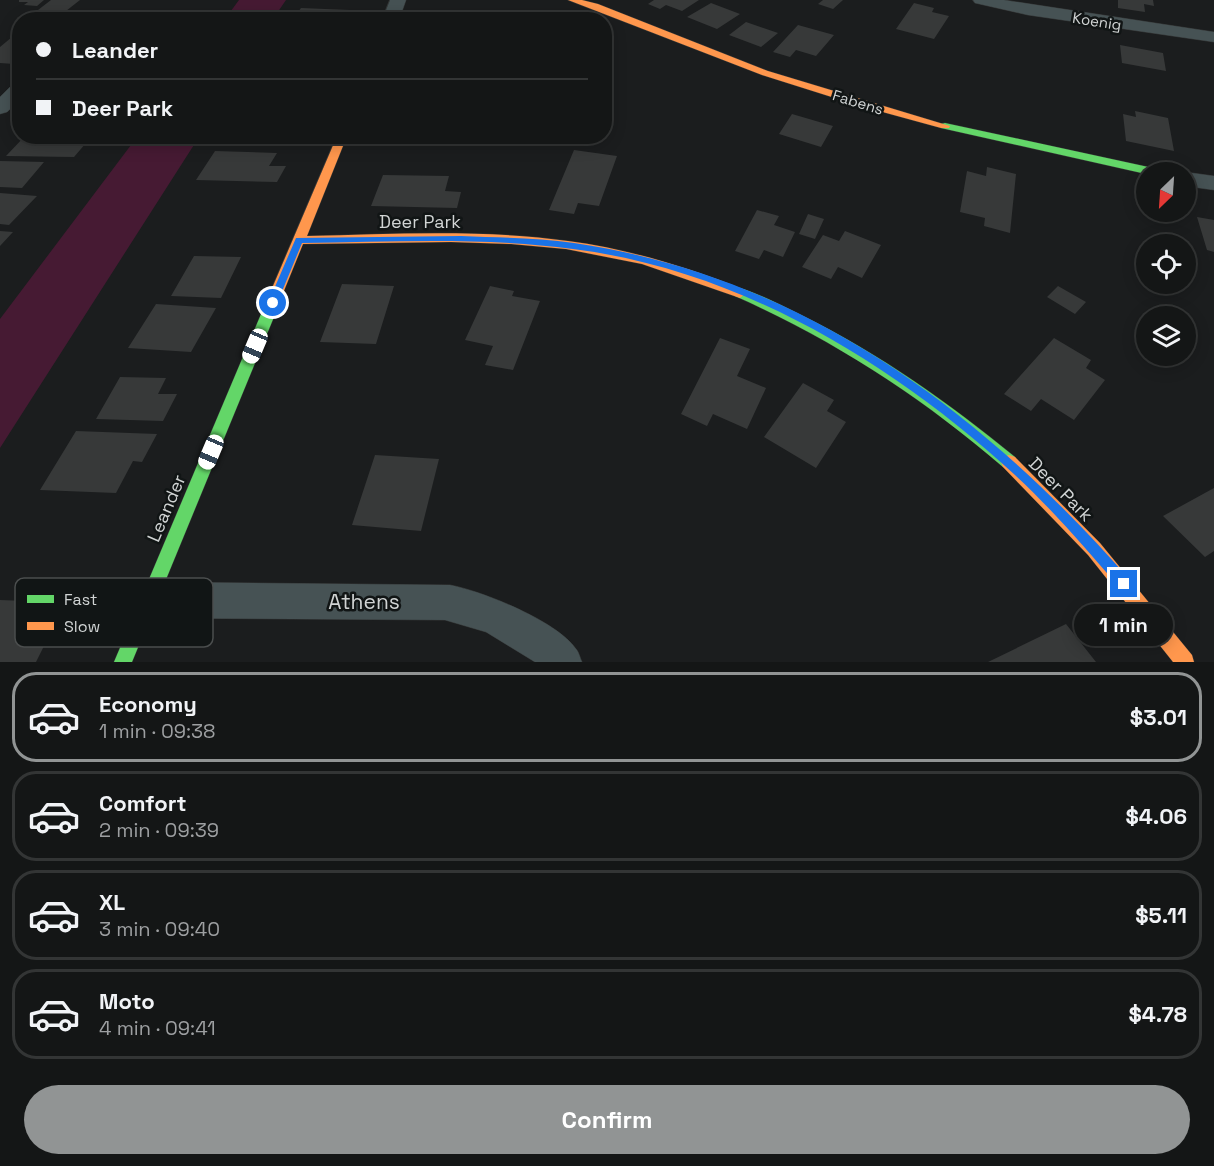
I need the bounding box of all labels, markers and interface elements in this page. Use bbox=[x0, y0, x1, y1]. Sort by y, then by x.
street label: Koenig bbox=[1071, 8, 1123, 34]
text: Leander bbox=[72, 36, 158, 64]
street label: Fabens bbox=[830, 85, 886, 119]
text: Deer Park bbox=[72, 94, 173, 122]
north arrow bbox=[1136, 162, 1196, 222]
map controls bbox=[1136, 162, 1196, 366]
street label: Deer Park bbox=[379, 210, 461, 233]
button: locate bbox=[1136, 234, 1196, 294]
route start bbox=[259, 289, 286, 316]
button: layers bbox=[1136, 306, 1196, 366]
car bbox=[240, 326, 270, 366]
car bbox=[196, 432, 226, 472]
street label: Deer Park bbox=[1024, 452, 1098, 526]
street label: Leander bbox=[142, 471, 191, 545]
route end bbox=[1110, 570, 1137, 597]
legend bbox=[15, 578, 213, 647]
street label: Athens bbox=[328, 588, 400, 615]
text: Fast bbox=[64, 589, 97, 610]
callout: 1 min bbox=[1074, 605, 1174, 647]
text: 1 min bbox=[1099, 612, 1148, 638]
text: Slow bbox=[64, 616, 100, 637]
icon: car bbox=[27, 690, 81, 744]
text: Economy bbox=[99, 690, 197, 718]
text: $3.01 bbox=[1130, 703, 1187, 731]
text: 1 min · 09:38 bbox=[99, 718, 216, 744]
icon: car bbox=[27, 789, 81, 843]
text: Comfort bbox=[99, 789, 187, 817]
text: $4.06 bbox=[1126, 802, 1187, 830]
text: 2 min · 09:39 bbox=[99, 817, 219, 843]
icon: car bbox=[27, 888, 81, 942]
text: XL bbox=[99, 888, 125, 916]
text: $5.11 bbox=[1135, 901, 1187, 929]
text: 3 min · 09:40 bbox=[99, 916, 220, 942]
icon: car bbox=[27, 987, 81, 1041]
text: Moto bbox=[99, 987, 155, 1015]
text: $4.78 bbox=[1128, 1000, 1187, 1028]
text: 4 min · 09:41 bbox=[99, 1015, 216, 1041]
button: Confirm bbox=[24, 1085, 1190, 1154]

